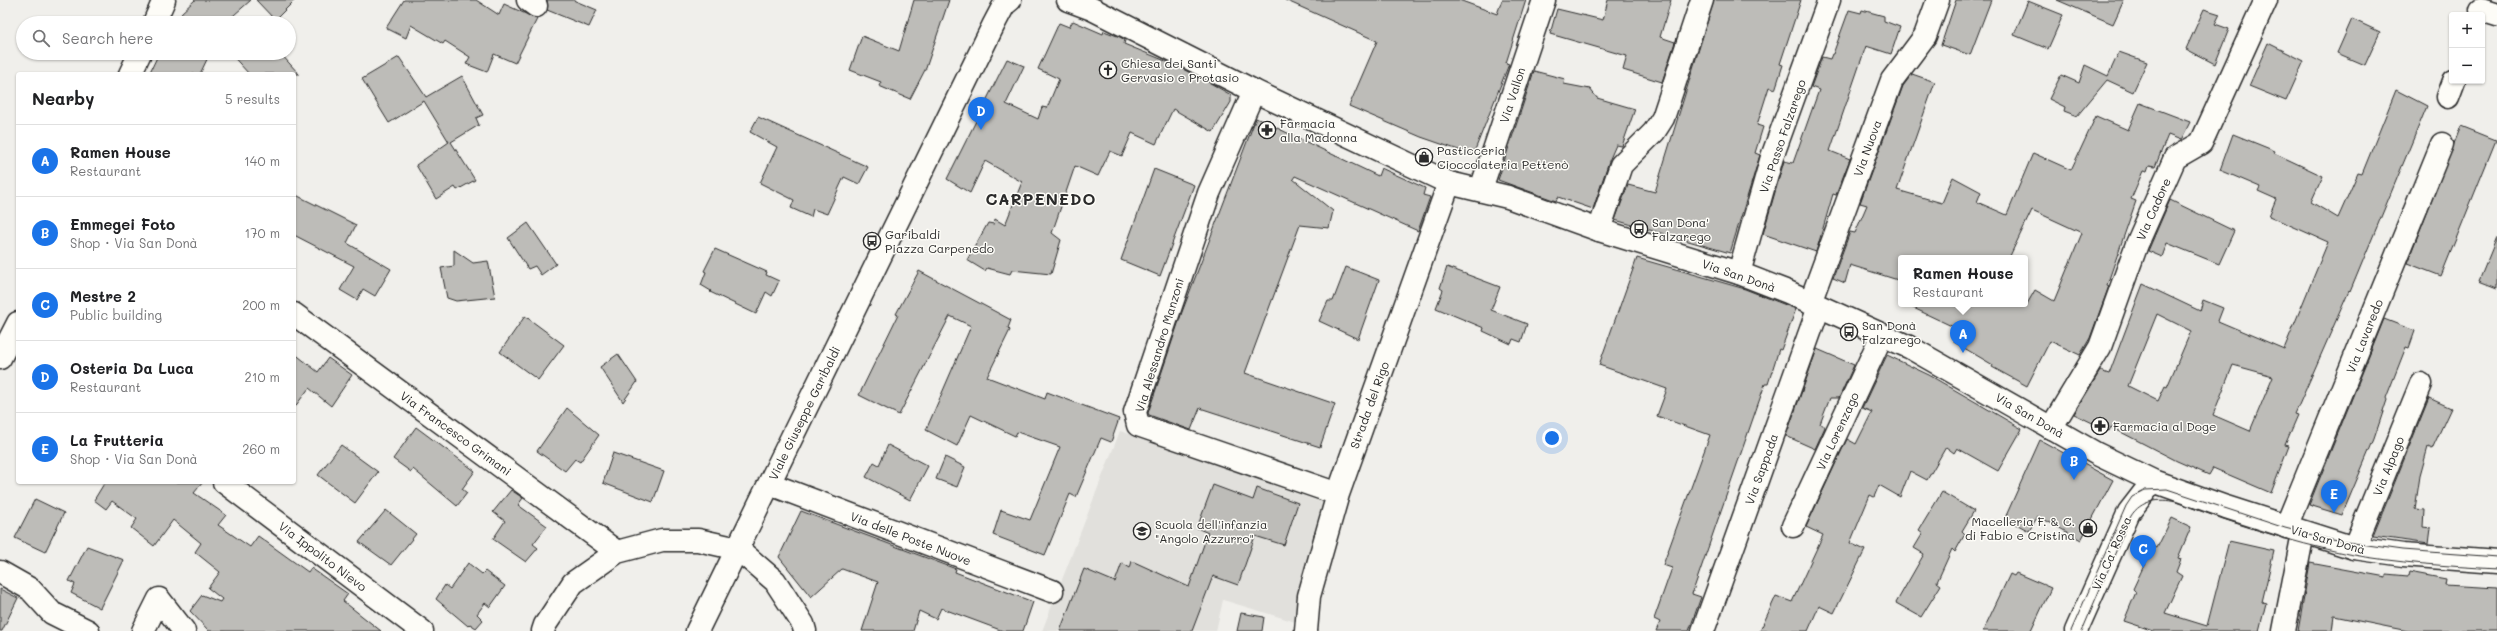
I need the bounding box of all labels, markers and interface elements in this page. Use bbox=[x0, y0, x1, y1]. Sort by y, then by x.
map controls bbox=[2449, 12, 2485, 84]
button: + bbox=[2449, 12, 2485, 48]
search box bbox=[16, 16, 296, 60]
icon: search bbox=[30, 27, 52, 49]
text: Search here bbox=[62, 28, 153, 48]
button: − bbox=[2449, 48, 2485, 84]
place label: Chiesa dei Santi Gervasio e Protasio bbox=[1121, 55, 1239, 85]
church icon: Chiesa dei Santi Gervasio e Protasio bbox=[1098, 60, 1118, 80]
street label: Via Vallon bbox=[1495, 65, 1529, 125]
street label: Via Passo Falzarego bbox=[1755, 77, 1809, 195]
text: Nearby bbox=[32, 87, 94, 109]
text: 5 results bbox=[225, 90, 280, 107]
pin: D bbox=[968, 97, 994, 130]
place label: Farmacia alla Madonna bbox=[1280, 115, 1357, 145]
street label: Via Nuova bbox=[1849, 118, 1885, 178]
pharmacy icon: Farmacia alla Madonna bbox=[1257, 120, 1277, 140]
text: Ramen House bbox=[70, 142, 171, 162]
place label: Pasticceria Cioccolateria Pettenò bbox=[1437, 142, 1568, 172]
shop icon: Pasticceria Cioccolateria Pettenò bbox=[1414, 147, 1434, 167]
text: A bbox=[40, 152, 50, 169]
text: 140 m bbox=[244, 152, 280, 169]
text: Restaurant bbox=[70, 162, 141, 179]
street label: Via Cadore bbox=[2132, 175, 2174, 243]
district label: CARPENEDO bbox=[985, 188, 1097, 209]
text: Emmegei Foto bbox=[70, 214, 175, 234]
place label: San Dona' Falzarego bbox=[1652, 214, 1711, 244]
bus stop icon: San Dona' Falzarego bbox=[1629, 219, 1649, 239]
text: B bbox=[41, 224, 49, 241]
text: 170 m bbox=[244, 224, 280, 241]
place label: Garibaldi Piazza Carpenedo bbox=[885, 226, 994, 256]
bus stop icon: Garibaldi Piazza Carpenedo bbox=[862, 231, 882, 251]
text: Shop · Via San Donà bbox=[70, 234, 198, 251]
street label: Via San Donà bbox=[1700, 255, 1778, 295]
popup bbox=[1898, 255, 2028, 307]
text: Ramen House bbox=[1913, 263, 2013, 283]
street label: Via Alessandro Manzoni bbox=[1131, 276, 1187, 414]
text: Restaurant bbox=[1913, 283, 1984, 300]
text: Mestre 2 bbox=[70, 286, 136, 306]
text: C bbox=[40, 296, 50, 313]
text: 200 m bbox=[242, 296, 280, 313]
street label: Via Lavaredo bbox=[2342, 297, 2386, 375]
text: Public building bbox=[70, 306, 162, 323]
place label: San Donà Falzarego bbox=[1862, 317, 1921, 347]
pin: A bbox=[1950, 320, 1976, 353]
bus stop icon: San Donà Falzarego bbox=[1839, 322, 1859, 342]
street label: Viale Giuseppe Garibaldi bbox=[765, 343, 843, 483]
text: Osteria Da Luca bbox=[70, 358, 194, 378]
street label: Strada del Rigo bbox=[1346, 359, 1392, 451]
text: D bbox=[40, 368, 50, 385]
text: 210 m bbox=[244, 368, 280, 385]
text: Restaurant bbox=[70, 378, 141, 395]
street label: Via Francesco Grimani bbox=[397, 387, 515, 479]
street label: Via Lorenzago bbox=[1812, 389, 1862, 473]
street label: Via San Donà bbox=[1993, 389, 2067, 441]
pharmacy icon: Farmacia al Doge bbox=[2090, 416, 2110, 436]
place label: Farmacia al Doge bbox=[2113, 418, 2216, 434]
your location bbox=[1542, 428, 1562, 448]
text: La Frutteria bbox=[70, 430, 164, 450]
street label: Via Sappada bbox=[1741, 431, 1781, 507]
street label: Via Alpago bbox=[2369, 434, 2407, 498]
text: E bbox=[41, 440, 49, 457]
text: 260 m bbox=[242, 440, 280, 457]
pin: B bbox=[2061, 447, 2087, 480]
text: Shop · Via San Donà bbox=[70, 450, 198, 467]
pin: E bbox=[2321, 480, 2347, 513]
street label: Via delle Poste Nuove bbox=[848, 508, 974, 568]
place label: Macelleria F. & C. di Fabio e Cristina bbox=[1965, 513, 2075, 543]
street label: Via Ca' Rossa bbox=[2088, 514, 2134, 592]
place label: Scuola dell'infanzia "Angolo Azzurro" bbox=[1155, 516, 1267, 546]
street label: Via Ippolito Nievo bbox=[276, 518, 370, 594]
shop icon: Macelleria F. & C. di Fabio e Cristina bbox=[2078, 518, 2098, 538]
school or university icon: Scuola dell'infanzia "Angolo Azzurro" bbox=[1132, 521, 1152, 541]
street label: Via San Donà bbox=[2289, 521, 2367, 557]
pin: C bbox=[2130, 535, 2156, 568]

